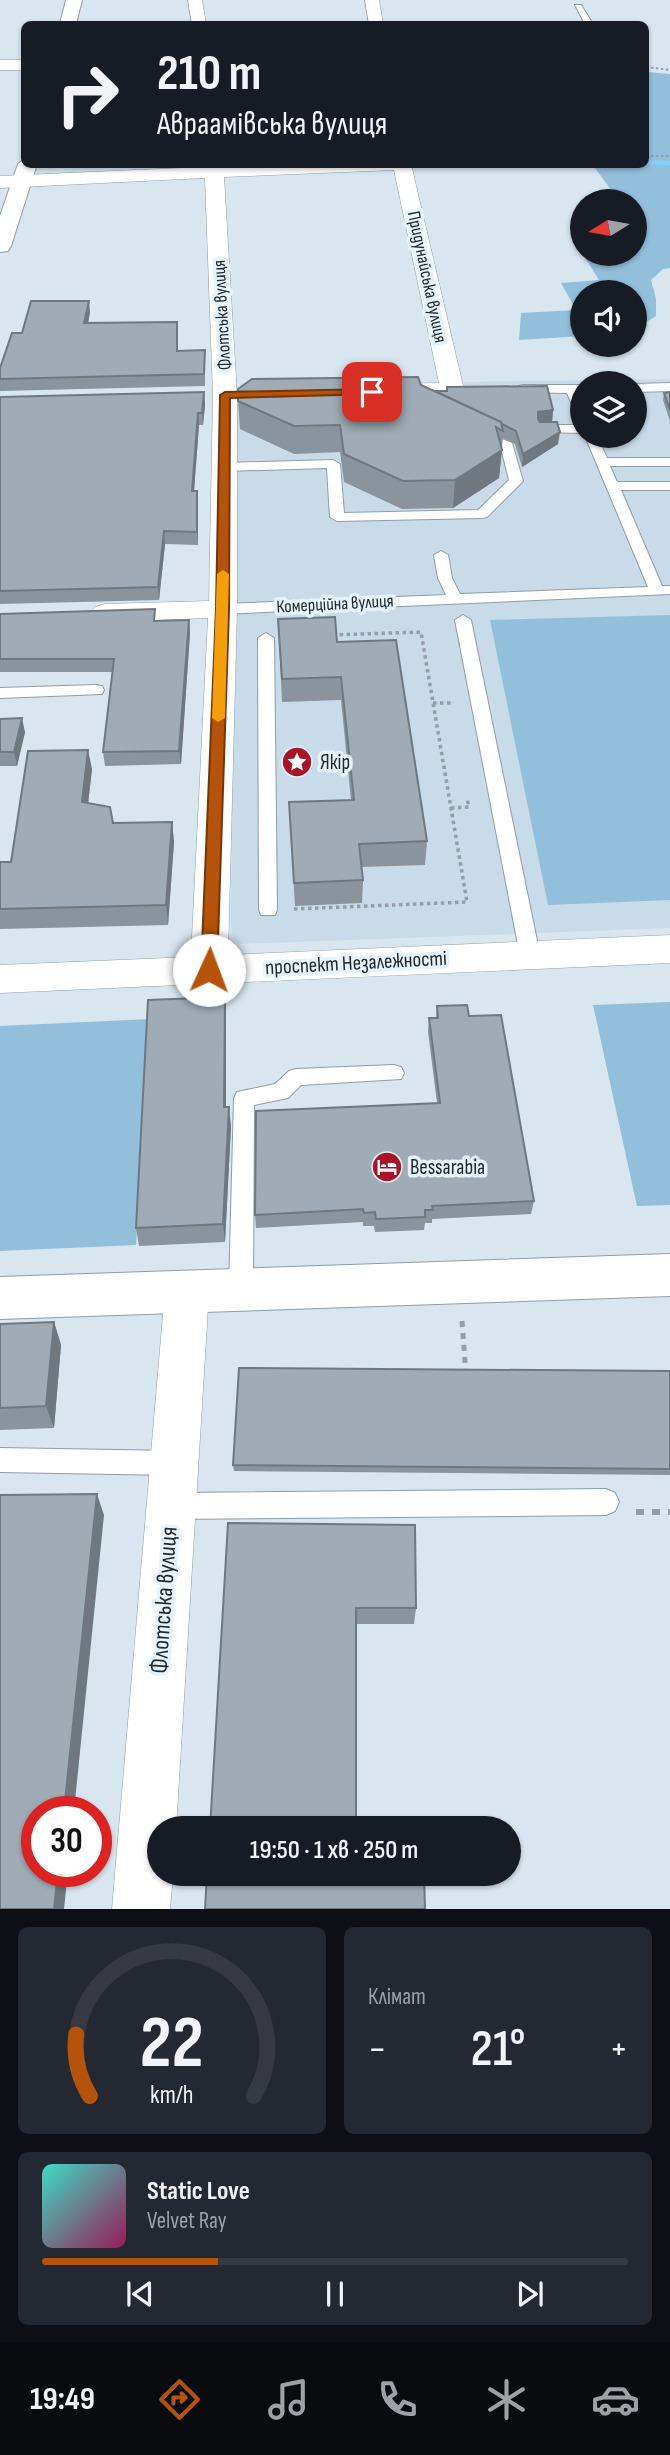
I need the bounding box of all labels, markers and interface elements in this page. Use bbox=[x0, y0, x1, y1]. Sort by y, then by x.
text: 210 m bbox=[157, 45, 261, 104]
icon: right bbox=[42, 49, 133, 140]
text: Авраамівська вулиця bbox=[157, 105, 387, 144]
north arrow bbox=[570, 189, 648, 266]
map controls bbox=[570, 189, 647, 448]
street label: Придунайська вулиця bbox=[403, 209, 451, 345]
street label: Флотська вулиця bbox=[209, 259, 235, 371]
button: sound bbox=[570, 280, 647, 357]
pin bbox=[342, 362, 402, 422]
button: layers bbox=[570, 371, 647, 448]
icon: arrive bbox=[353, 373, 391, 411]
street label: Комерційна вулиця bbox=[276, 590, 394, 618]
place icon: Якір bbox=[280, 745, 314, 779]
place label: Якір bbox=[320, 750, 350, 775]
position arrow bbox=[172, 933, 246, 1007]
street label: проспект Незалежності bbox=[265, 946, 447, 980]
hotel icon: Bessarabia bbox=[370, 1150, 404, 1184]
place label: Bessarabia bbox=[410, 1155, 485, 1180]
street label: Флотська вулиця bbox=[144, 1526, 184, 1674]
speed limit sign: 30 bbox=[21, 1796, 112, 1887]
text: 19:50 · 1 хв · 250 m bbox=[250, 1835, 418, 1866]
text: Клімат bbox=[368, 1983, 426, 2011]
text: 22 bbox=[140, 2001, 204, 2089]
text: 21° bbox=[471, 2018, 525, 2081]
text: − bbox=[368, 2027, 387, 2072]
text: + bbox=[609, 2027, 628, 2072]
text: km/h bbox=[150, 2080, 194, 2111]
text: Static Love bbox=[147, 2176, 250, 2207]
text: Velvet Ray bbox=[147, 2207, 227, 2235]
icon: previous bbox=[121, 2275, 159, 2313]
icon: pause bbox=[316, 2275, 354, 2313]
icon: next bbox=[511, 2275, 549, 2313]
icon: directions bbox=[155, 2375, 204, 2424]
icon: music bbox=[264, 2375, 313, 2424]
icon: phone bbox=[373, 2375, 422, 2424]
icon: climate bbox=[482, 2375, 531, 2424]
icon: car bbox=[591, 2375, 640, 2424]
text: 19:49 bbox=[30, 2380, 95, 2419]

